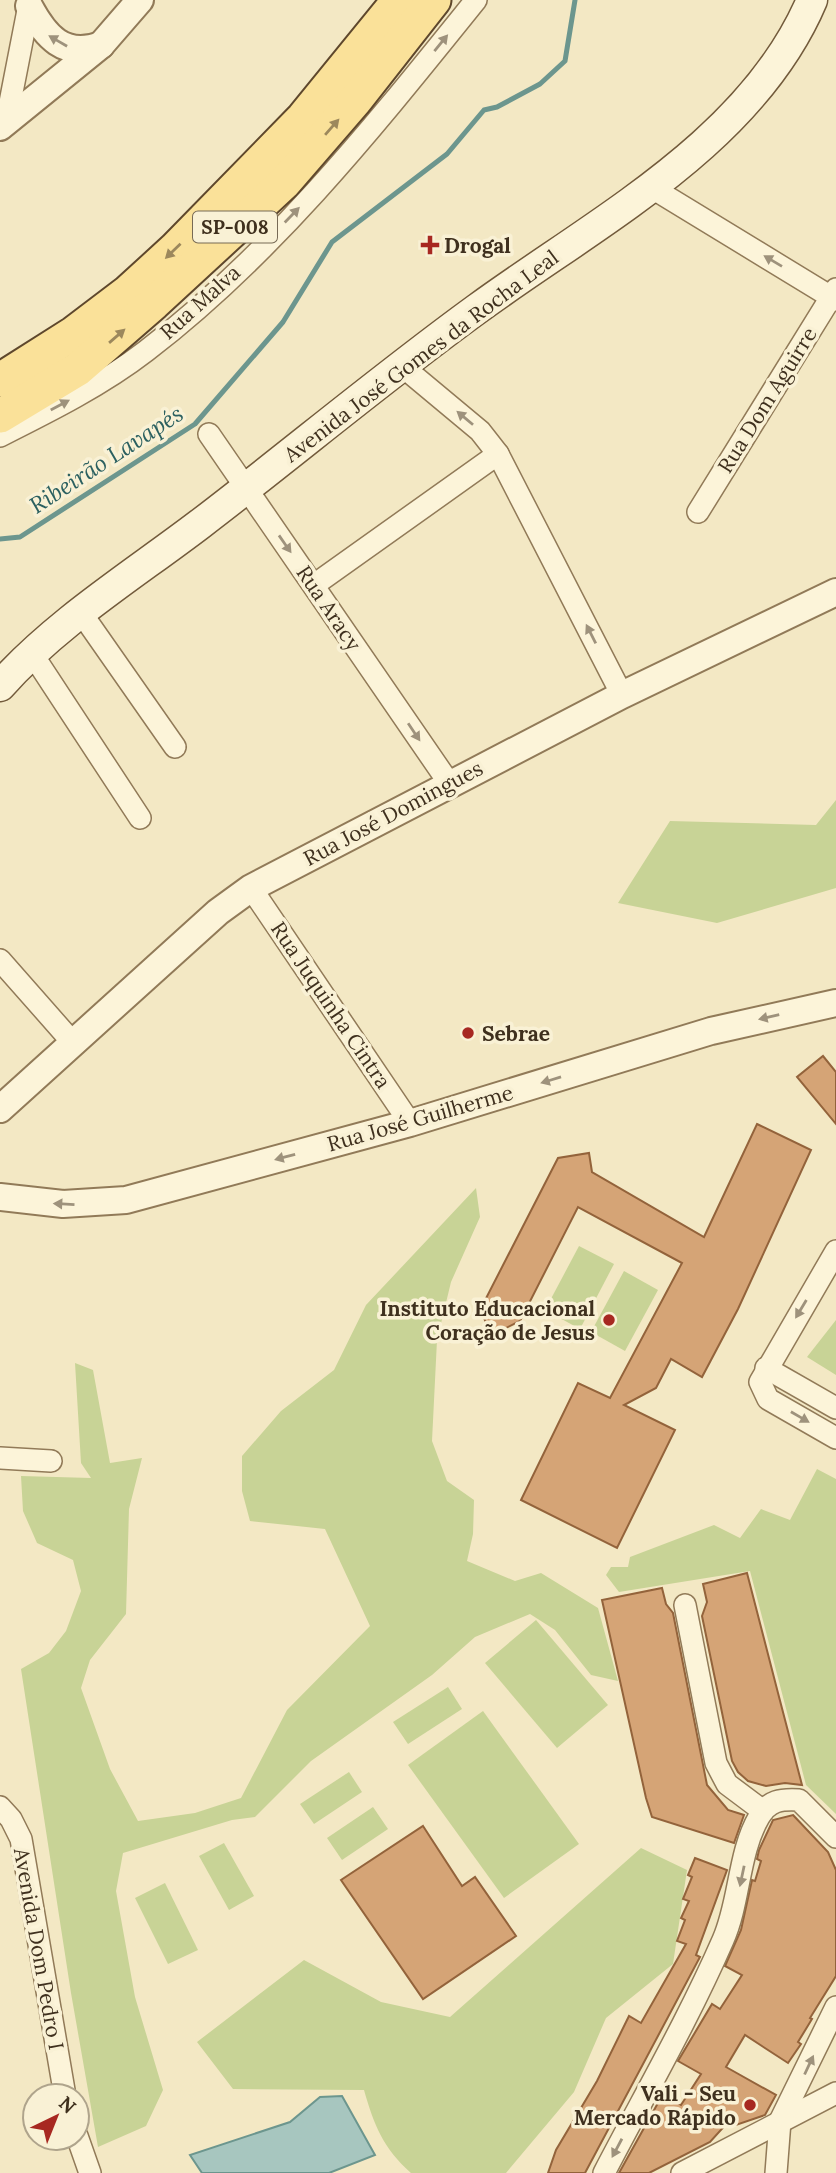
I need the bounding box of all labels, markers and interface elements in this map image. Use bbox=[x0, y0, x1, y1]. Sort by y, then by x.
one-way arrow bbox=[48, 35, 67, 47]
one-way arrow bbox=[433, 35, 448, 52]
one-way arrow bbox=[324, 118, 340, 136]
one-way arrow bbox=[284, 207, 300, 224]
road number: SP-008 bbox=[193, 212, 277, 243]
place label: Drogal bbox=[444, 232, 511, 259]
marker: Drogal bbox=[422, 237, 438, 253]
one-way arrow bbox=[165, 242, 182, 258]
street label: Avenida José Gomes da Rocha Leal bbox=[278, 244, 564, 469]
one-way arrow bbox=[763, 255, 782, 268]
street label: Rua Malva bbox=[154, 259, 246, 345]
street label: Rua Dom Aguirre bbox=[711, 322, 823, 478]
one-way arrow bbox=[108, 329, 125, 344]
water label: Ribeirão Lavapés bbox=[24, 399, 188, 519]
one-way arrow bbox=[51, 399, 71, 411]
one-way arrow bbox=[456, 411, 473, 426]
one-way arrow bbox=[278, 535, 292, 553]
street label: Rua Aracy bbox=[291, 560, 367, 656]
one-way arrow bbox=[586, 624, 597, 644]
one-way arrow bbox=[407, 723, 421, 741]
street label: Rua José Domingues bbox=[299, 754, 487, 872]
street label: Rua Juquinha Cintra bbox=[265, 916, 397, 1094]
one-way arrow bbox=[758, 1011, 780, 1022]
place label: Sebrae bbox=[482, 1020, 550, 1047]
marker: Sebrae bbox=[460, 1025, 476, 1041]
one-way arrow bbox=[540, 1075, 561, 1086]
street label: Rua José Guilherme bbox=[324, 1079, 516, 1157]
one-way arrow bbox=[274, 1152, 296, 1163]
one-way arrow bbox=[53, 1198, 75, 1209]
place label: Instituto Educacional Coração de Jesus bbox=[379, 1295, 595, 1346]
one-way arrow bbox=[795, 1300, 807, 1319]
marker: Instituto Educacional Coração de Jesus bbox=[601, 1312, 617, 1328]
one-way arrow bbox=[790, 1411, 809, 1423]
street label: Avenida Dom Pedro I bbox=[8, 1845, 70, 2052]
one-way arrow bbox=[736, 1865, 747, 1887]
one-way arrow bbox=[804, 2055, 815, 2075]
place label: Vali - Seu Mercado Rápido bbox=[574, 2080, 736, 2131]
north arrow bbox=[21, 2082, 91, 2152]
text: N bbox=[54, 2091, 81, 2119]
marker: Vali - Seu Mercado Rápido bbox=[742, 2097, 758, 2113]
one-way arrow bbox=[611, 2138, 623, 2158]

